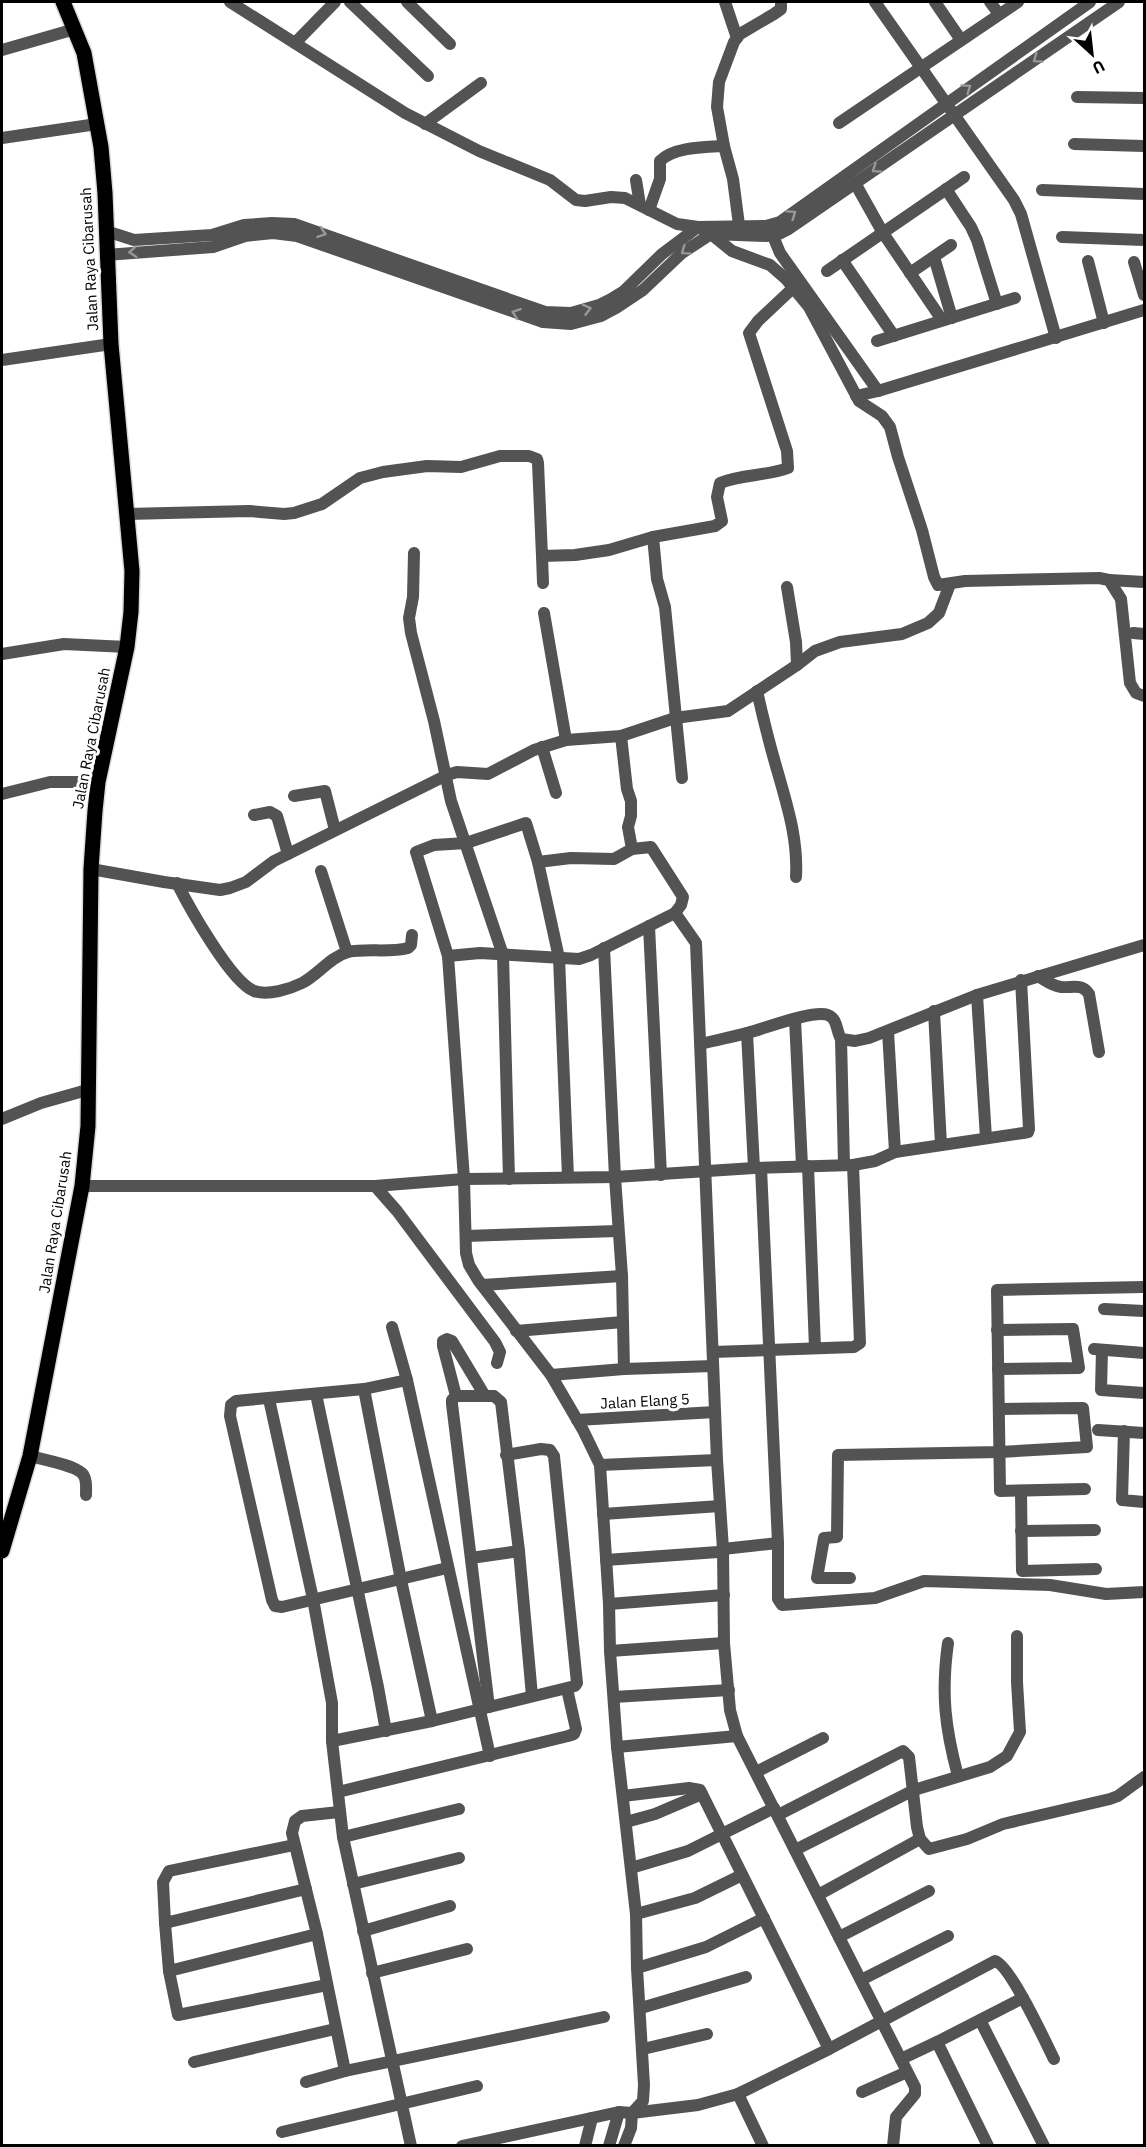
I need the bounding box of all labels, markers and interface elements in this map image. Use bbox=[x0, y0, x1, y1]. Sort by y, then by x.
north arrow bbox=[1062, 24, 1122, 84]
one-way arrow bbox=[1033, 52, 1044, 63]
text: U bbox=[1089, 56, 1108, 79]
one-way arrow bbox=[961, 84, 972, 95]
one-way arrow bbox=[871, 162, 882, 173]
street label: Jalan Raya Cibarusah bbox=[76, 187, 102, 331]
one-way arrow bbox=[785, 210, 796, 221]
one-way arrow bbox=[316, 225, 327, 238]
one-way arrow bbox=[681, 244, 692, 255]
one-way arrow bbox=[129, 245, 138, 258]
one-way arrow bbox=[581, 304, 591, 316]
one-way arrow bbox=[511, 307, 522, 320]
street label: Jalan Raya Cibarusah bbox=[68, 666, 114, 810]
street label: Jalan Raya Cibarusah bbox=[34, 1150, 76, 1294]
street label: Jalan Elang 5 bbox=[600, 1389, 690, 1413]

